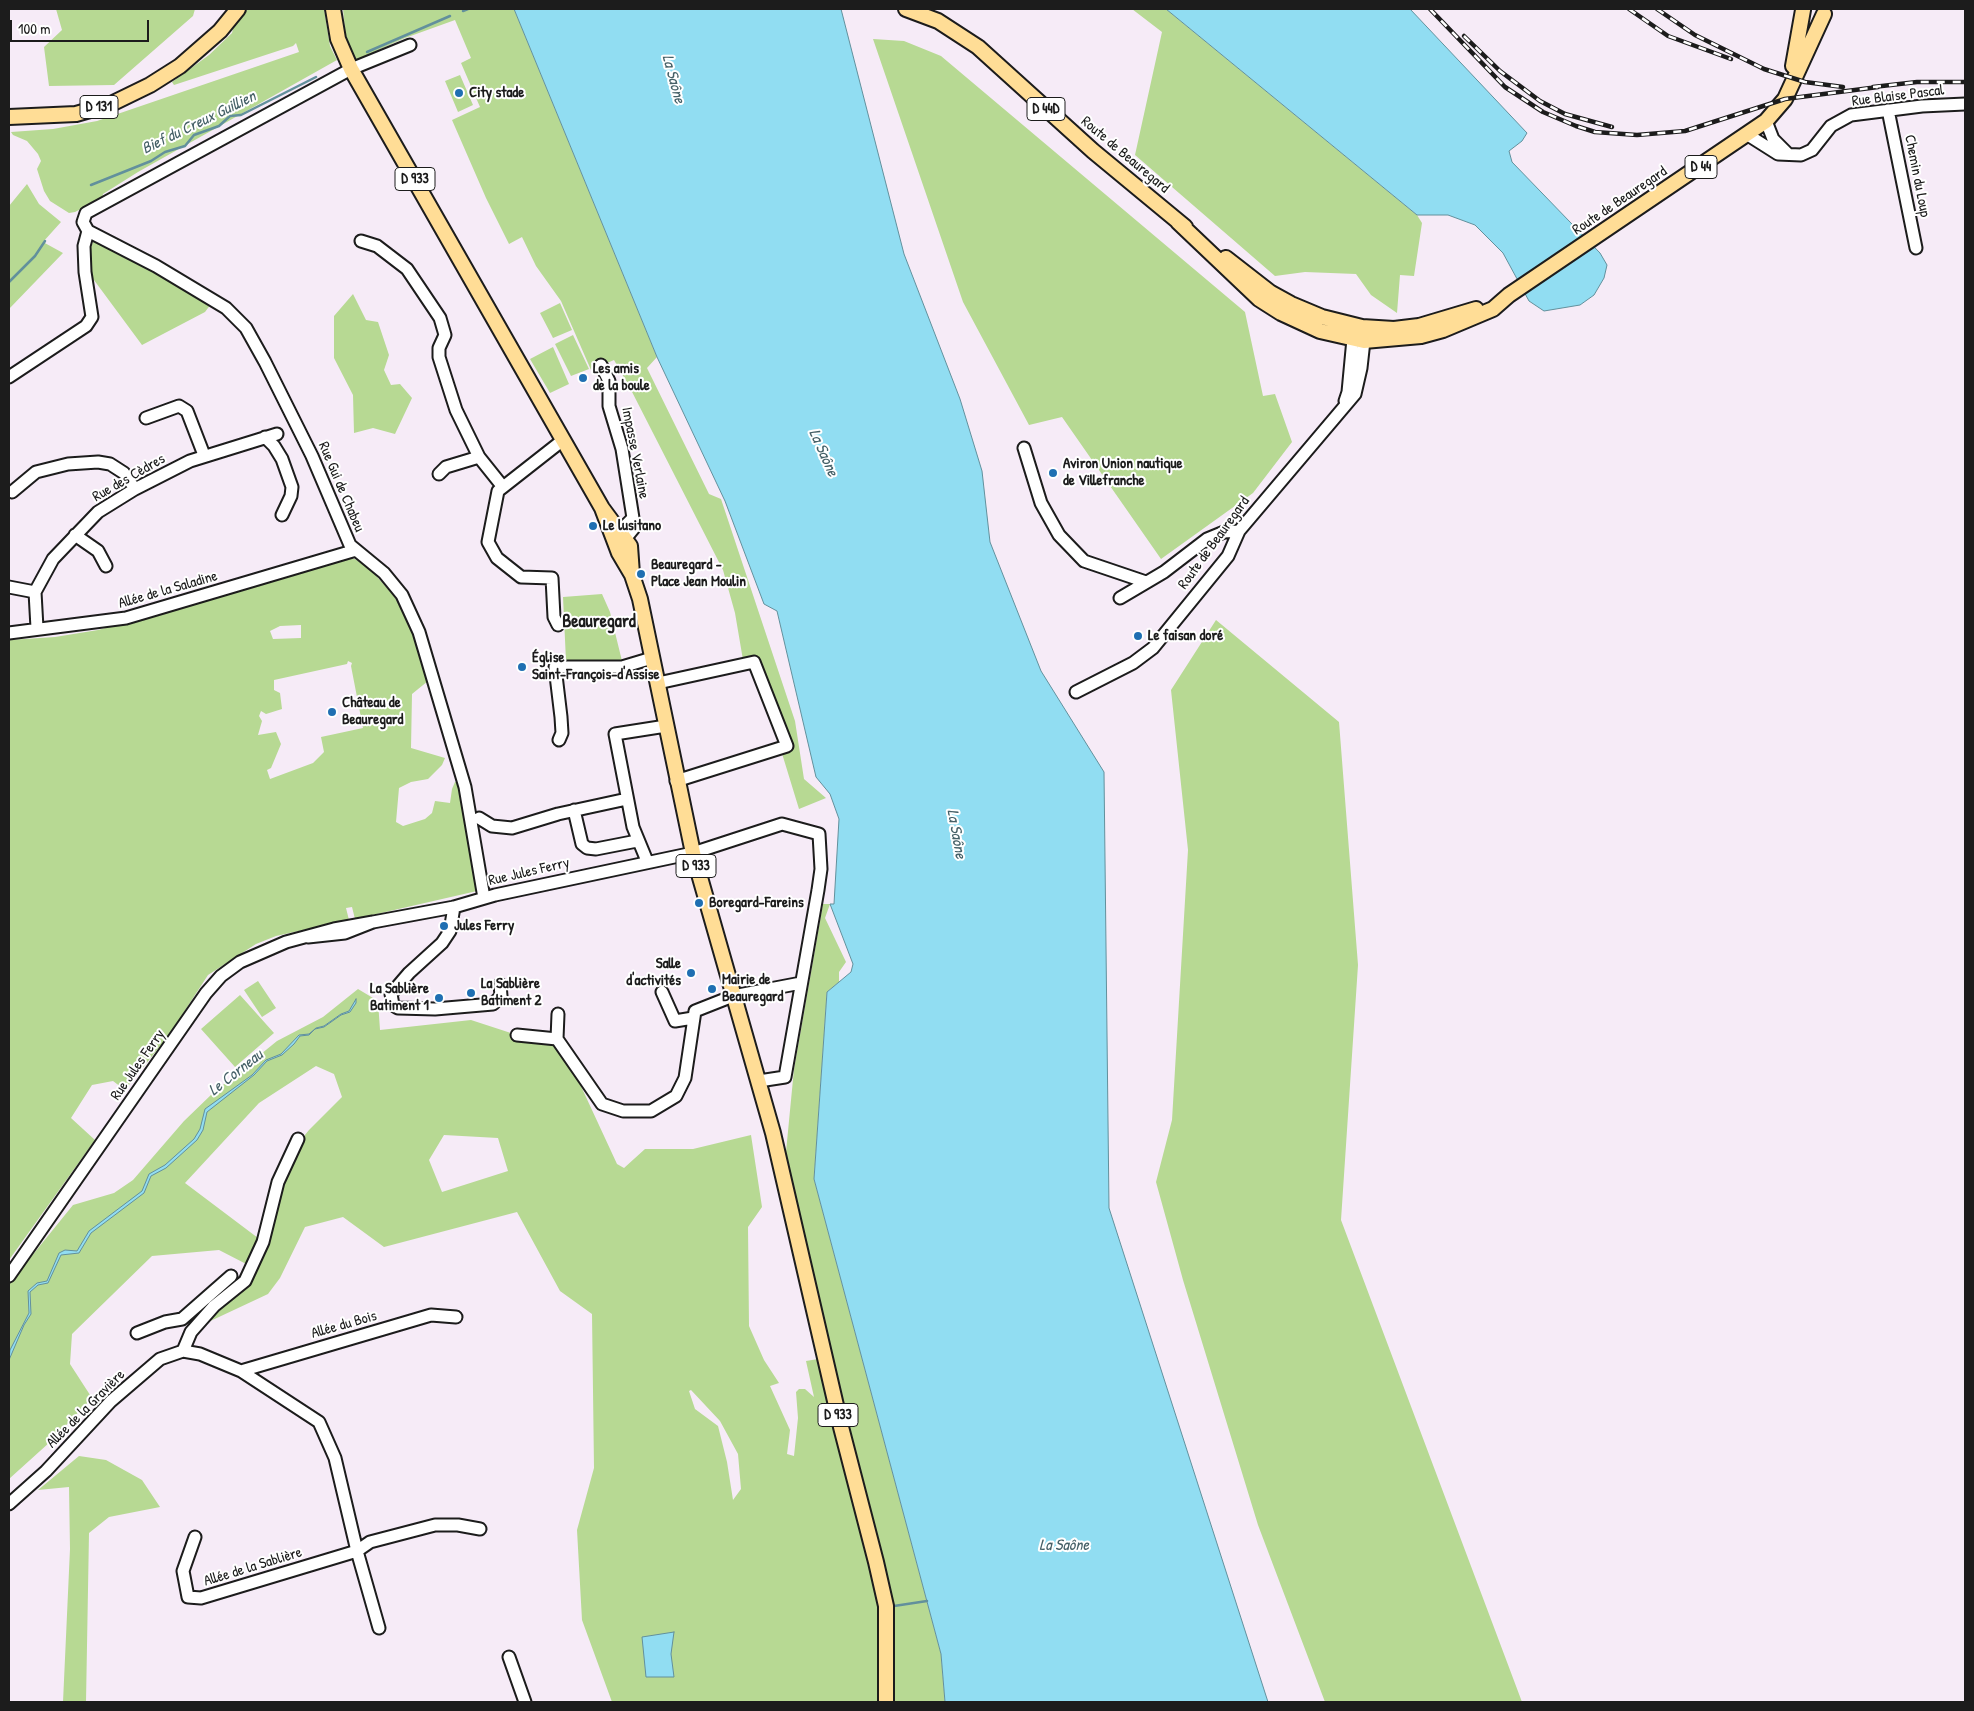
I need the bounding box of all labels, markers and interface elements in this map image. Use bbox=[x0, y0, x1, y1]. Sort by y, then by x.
scale bar bbox=[12, 10, 151, 42]
text: 100 m bbox=[18, 18, 51, 39]
water label: La Saône bbox=[657, 53, 689, 105]
street label: Rue Blaise Pascal bbox=[1851, 81, 1945, 111]
place label: City stade bbox=[469, 84, 524, 102]
water label: Bief du Creux Guillien bbox=[139, 87, 259, 159]
marker: City stade bbox=[453, 87, 465, 99]
road number: D 131 bbox=[80, 95, 118, 118]
road number: D 44D bbox=[1027, 98, 1065, 120]
street label: Route de Beauregard bbox=[1077, 113, 1173, 197]
street label: Chemin du Loup bbox=[1900, 133, 1934, 219]
road number: D 44 bbox=[1685, 156, 1717, 178]
street label: Route de Beauregard bbox=[1569, 163, 1671, 239]
road number: D 933 bbox=[395, 168, 435, 190]
place label: Les amis de la boule bbox=[593, 360, 650, 395]
marker: Les amis de la boule bbox=[577, 372, 589, 384]
street label: Impasse Verlaine bbox=[617, 406, 653, 500]
water label: La Saône bbox=[804, 426, 842, 480]
street label: Rue Gui de Chabeu bbox=[314, 439, 368, 535]
street label: Rue des Cèdres bbox=[89, 450, 169, 506]
place label: Aviron Union nautique de Villefranche bbox=[1063, 455, 1182, 490]
marker: Aviron Union nautique de Villefranche bbox=[1047, 467, 1059, 479]
street label: Route de Beauregard bbox=[1174, 493, 1254, 593]
place label: Le lusitano bbox=[603, 517, 661, 535]
marker: Le lusitano bbox=[587, 520, 599, 532]
place label: Beauregard - Place Jean Moulin bbox=[651, 556, 746, 591]
street label: Allée de la Saladine bbox=[116, 567, 220, 613]
marker: Beauregard - Place Jean Moulin bbox=[635, 568, 647, 580]
district label: Beauregard bbox=[562, 611, 636, 633]
place label: Le faisan doré bbox=[1148, 627, 1223, 645]
marker: Le faisan doré bbox=[1132, 630, 1144, 642]
place label: Église Saint-François-d'Assise bbox=[532, 649, 660, 684]
marker: Église Saint-François-d'Assise bbox=[516, 661, 528, 673]
place label: Château de Beauregard bbox=[342, 694, 403, 729]
marker: Château de Beauregard bbox=[326, 706, 338, 718]
water label: La Saône bbox=[942, 808, 970, 860]
street label: Rue Jules Ferry bbox=[487, 854, 571, 890]
road number: D 933 bbox=[676, 854, 716, 878]
place label: Boregard-Fareins bbox=[709, 894, 804, 912]
marker: Boregard-Fareins bbox=[693, 897, 705, 909]
place label: Jules Ferry bbox=[454, 917, 514, 935]
marker: Jules Ferry bbox=[438, 920, 450, 932]
place label: Salle d'activités bbox=[626, 955, 681, 990]
marker: Salle d'activités bbox=[685, 967, 697, 979]
place label: Mairie de Beauregard bbox=[722, 971, 783, 1006]
place label: La Sablière Batiment 2 bbox=[481, 975, 542, 1010]
place label: La Sablière Batiment 1 bbox=[370, 980, 429, 1015]
marker: Mairie de Beauregard bbox=[706, 983, 718, 995]
marker: La Sablière Batiment 2 bbox=[465, 987, 477, 999]
marker: La Sablière Batiment 1 bbox=[433, 992, 445, 1004]
street label: Rue Jules Ferry bbox=[107, 1026, 169, 1104]
water label: Le Corneau bbox=[205, 1046, 267, 1100]
street label: Allée du Bois bbox=[309, 1307, 379, 1343]
street label: Allée de la Gravière bbox=[43, 1366, 129, 1452]
road number: D 933 bbox=[818, 1404, 858, 1426]
water label: La Saône bbox=[1039, 1536, 1089, 1556]
street label: Allée de la Sablière bbox=[202, 1544, 304, 1590]

